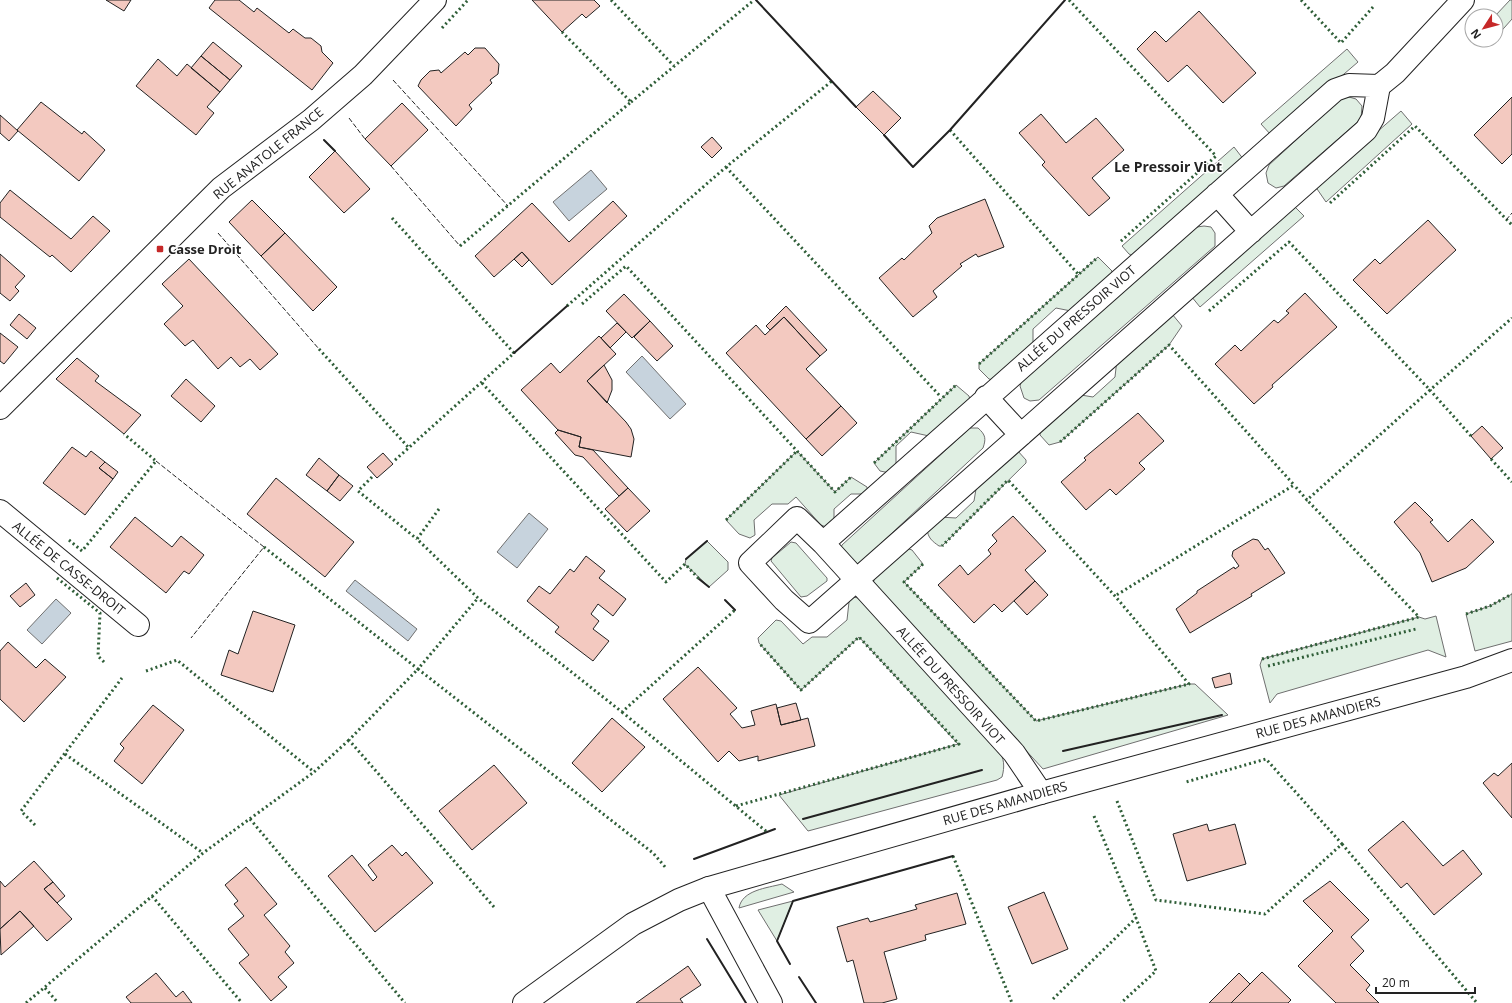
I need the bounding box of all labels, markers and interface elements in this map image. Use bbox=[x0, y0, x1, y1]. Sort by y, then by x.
north arrow bbox=[1464, 8, 1504, 48]
text: N bbox=[1467, 26, 1484, 42]
street label: RUE ANATOLE FRANCE bbox=[209, 103, 327, 203]
district label: Le Pressoir Viot bbox=[1114, 157, 1222, 176]
place label: Casse Droit bbox=[168, 240, 242, 258]
marker: Casse Droit bbox=[155, 244, 165, 254]
street label: ALLÉE DU PRESSOIR VIOT bbox=[1012, 260, 1140, 375]
street label: ALLÉE DE CASSE-DROIT bbox=[9, 517, 130, 620]
street label: ALLÉE DU PRESSOIR VIOT bbox=[893, 622, 1009, 749]
street label: RUE DES AMANDIERS bbox=[1254, 692, 1382, 742]
street label: RUE DES AMANDIERS bbox=[941, 777, 1069, 829]
scale bar bbox=[1376, 969, 1475, 995]
text: 20 m bbox=[1382, 974, 1410, 991]

